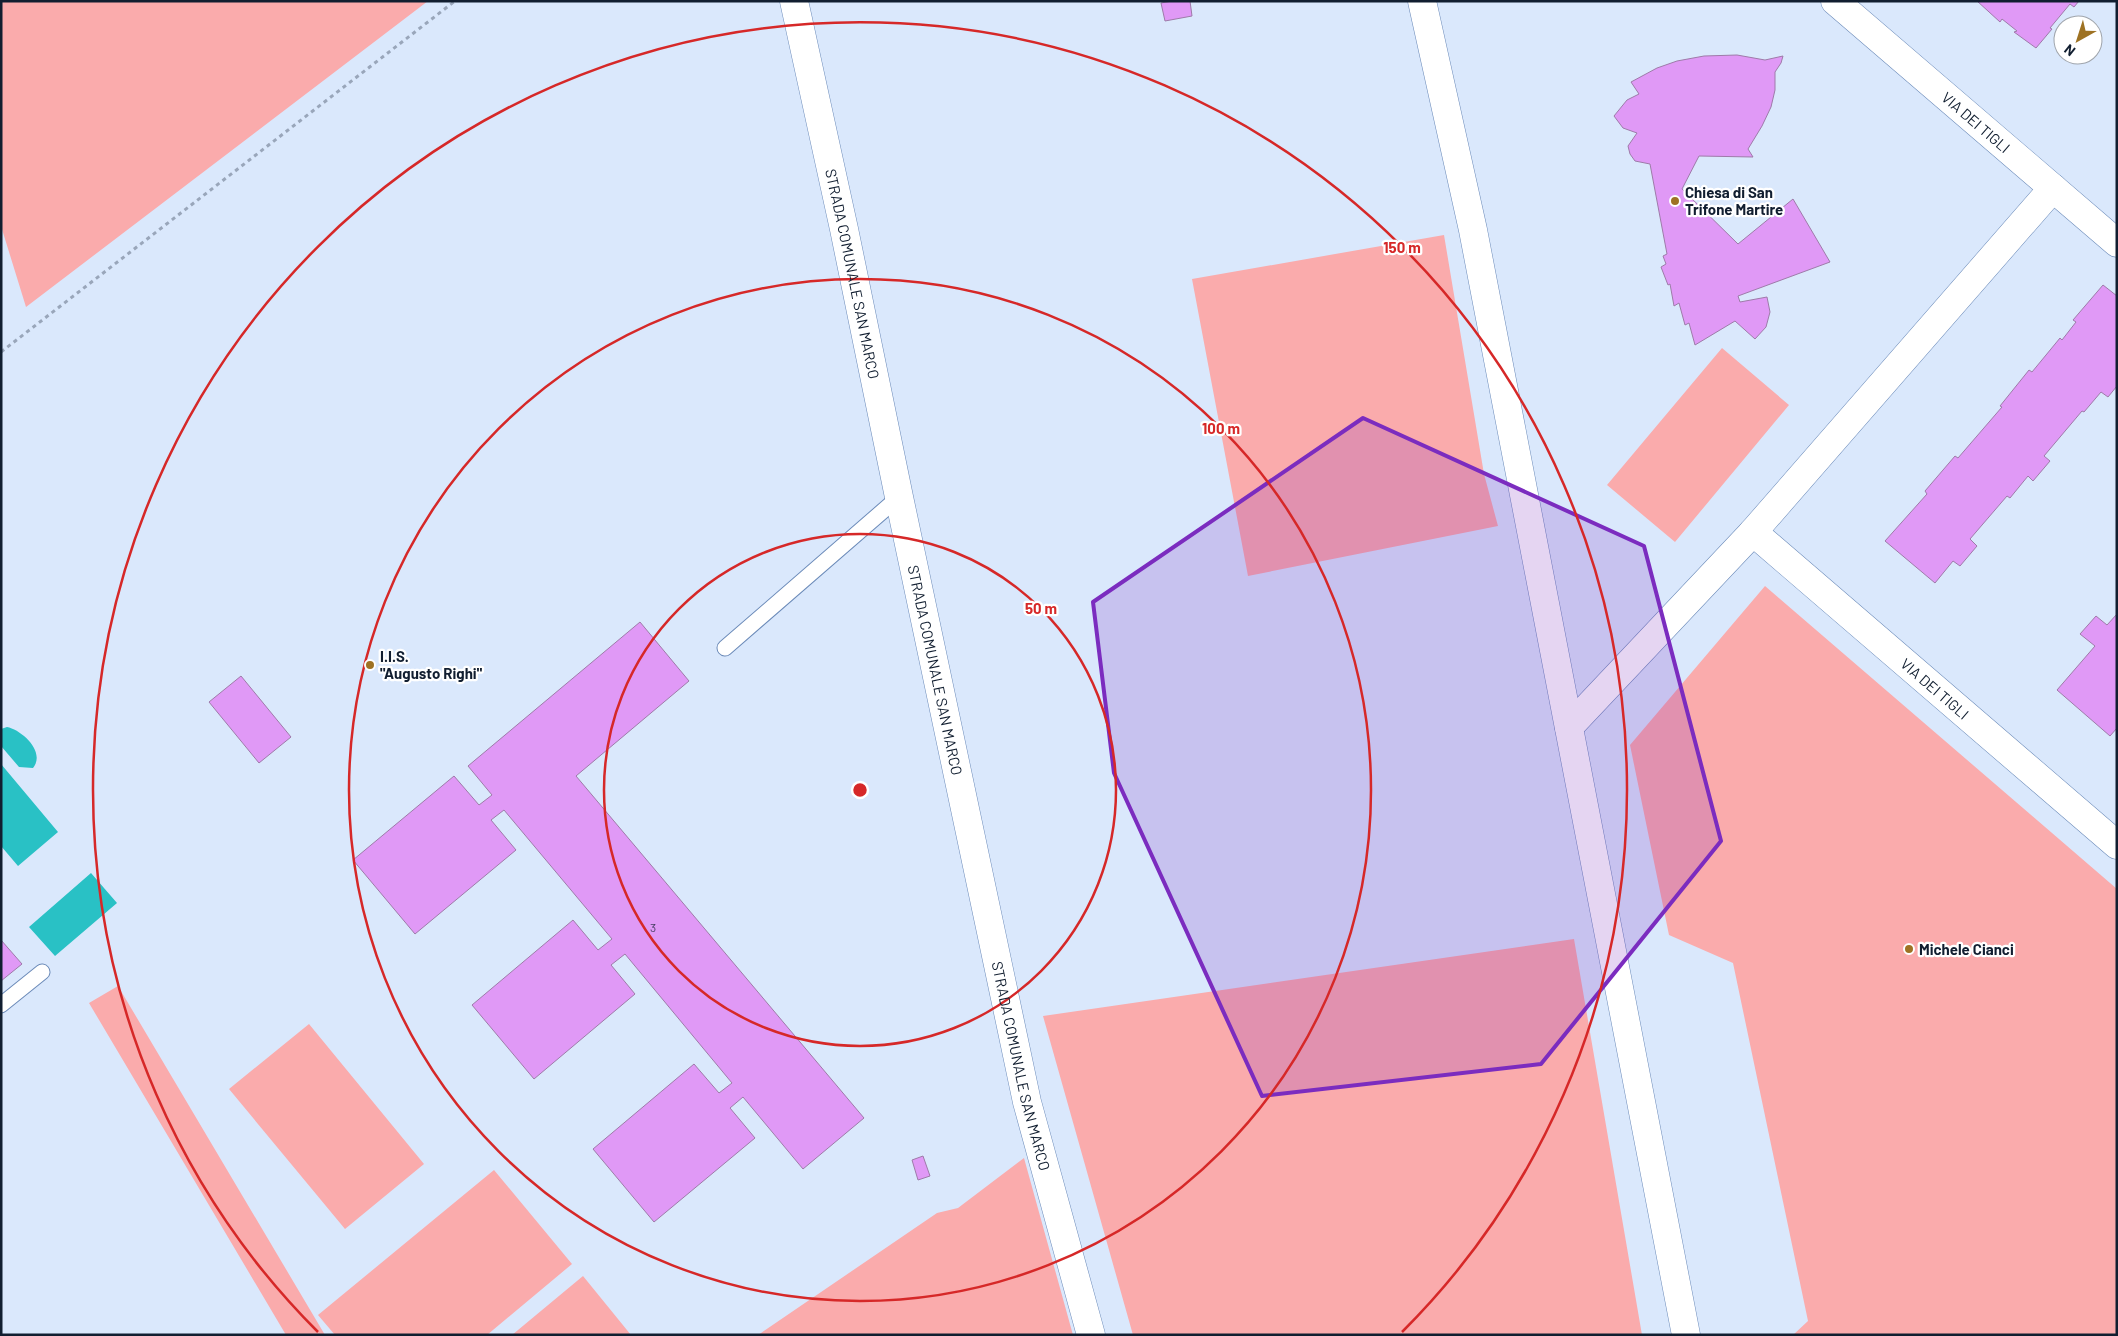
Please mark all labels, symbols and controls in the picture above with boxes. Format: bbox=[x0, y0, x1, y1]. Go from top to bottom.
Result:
north arrow bbox=[2053, 15, 2103, 65]
text: N bbox=[2061, 41, 2078, 60]
street label: VIA DEI TIGLI bbox=[1938, 88, 2014, 156]
street label: STRADA COMUNALE SAN MARCO bbox=[822, 167, 884, 380]
place label: Chiesa di San Trifone Martire bbox=[1685, 183, 1783, 218]
marker: Chiesa di San Trifone Martire bbox=[1669, 195, 1681, 207]
text: 150 m bbox=[1383, 238, 1421, 256]
text: 100 m bbox=[1202, 419, 1240, 437]
street label: STRADA COMUNALE SAN MARCO bbox=[905, 564, 967, 777]
text: 50 m bbox=[1025, 599, 1057, 617]
place label: I.I.S. "Augusto Righi" bbox=[380, 647, 483, 682]
street label: VIA DEI TIGLI bbox=[1897, 654, 1973, 723]
marker: I.I.S. "Augusto Righi" bbox=[364, 659, 376, 671]
centre of rings bbox=[851, 781, 869, 799]
house number: 3 bbox=[650, 920, 656, 934]
place label: Michele Cianci bbox=[1919, 940, 2014, 958]
marker: Michele Cianci bbox=[1903, 943, 1915, 955]
street label: STRADA COMUNALE SAN MARCO bbox=[988, 960, 1054, 1173]

